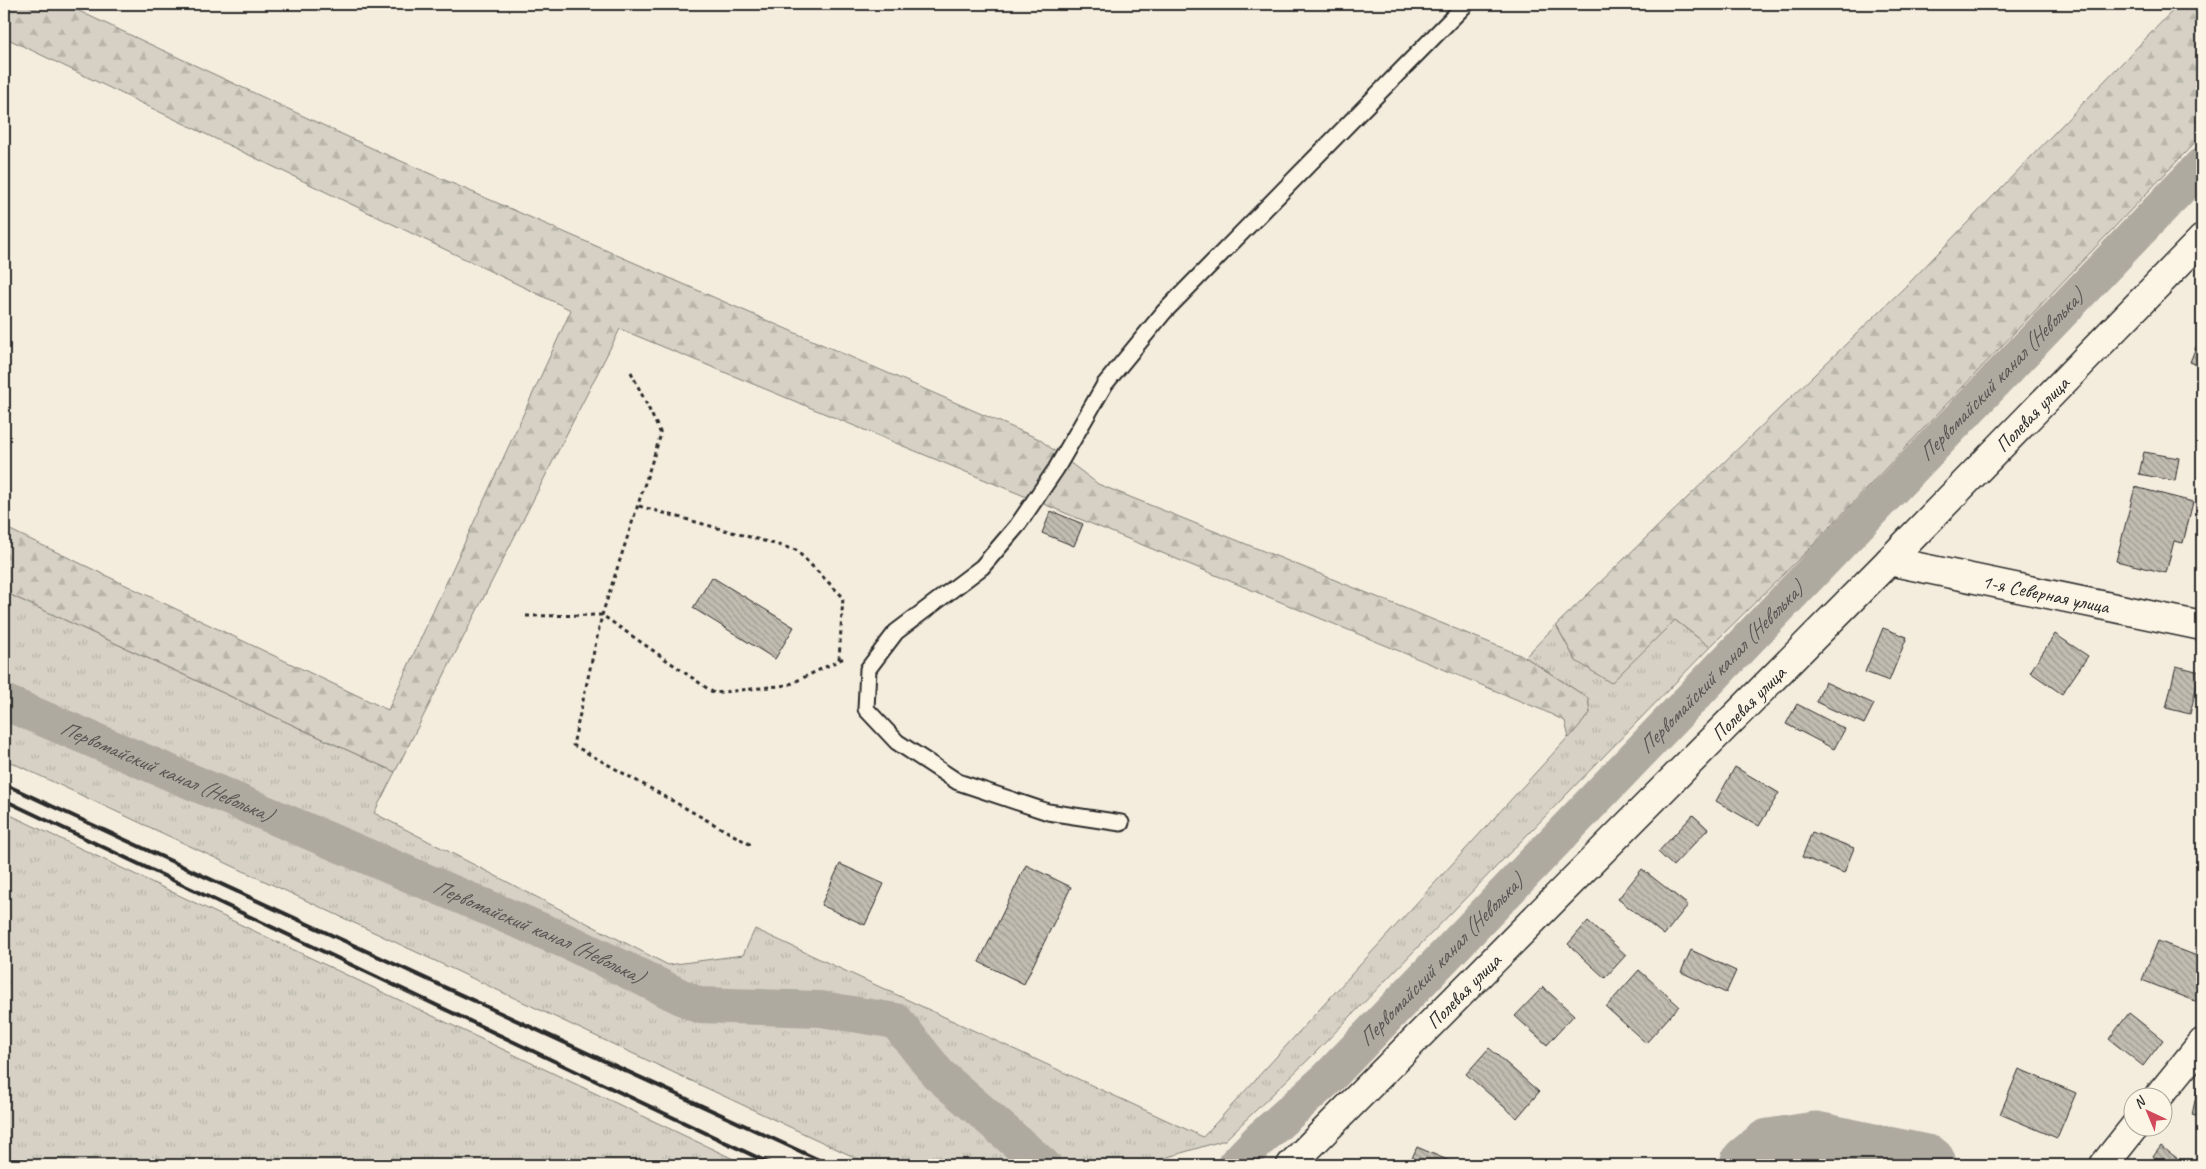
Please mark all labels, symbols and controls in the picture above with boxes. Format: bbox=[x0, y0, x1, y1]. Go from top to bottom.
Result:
water label: Первомайский канал (Неволька) bbox=[1913, 281, 2092, 466]
street label: Полевая улица bbox=[1990, 370, 2075, 457]
street label: 1-я Северная улица bbox=[1980, 568, 2113, 619]
water label: Первомайский канал (Неволька) bbox=[1633, 573, 1812, 759]
street label: Полевая улица bbox=[1706, 659, 1792, 746]
water label: Первомайский канал (Неволька) bbox=[57, 715, 280, 829]
water label: Первомайский канал (Неволька) bbox=[1353, 866, 1532, 1051]
water label: Первомайский канал (Неволька) bbox=[429, 873, 652, 991]
street label: Полевая улица bbox=[1421, 947, 1507, 1034]
north arrow bbox=[2124, 1086, 2174, 1136]
text: N bbox=[2130, 1092, 2150, 1112]

